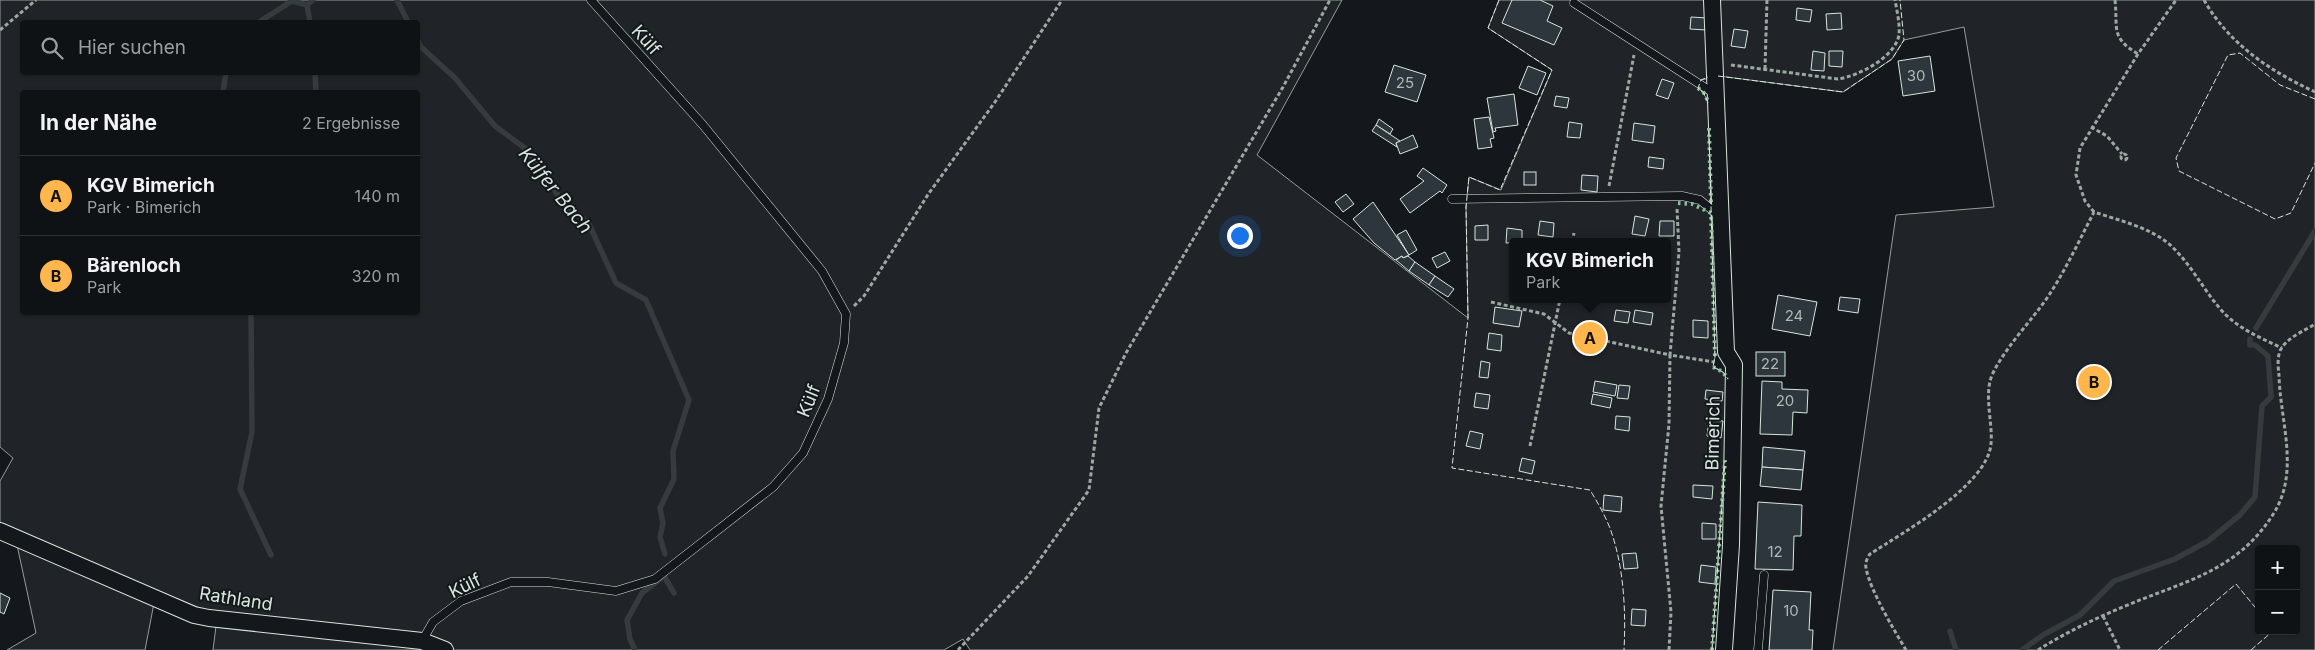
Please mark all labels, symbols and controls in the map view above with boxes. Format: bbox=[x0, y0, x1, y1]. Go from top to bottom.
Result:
search box bbox=[20, 20, 420, 75]
street label: Külf bbox=[627, 20, 665, 59]
icon: search bbox=[38, 34, 66, 62]
text: Hier suchen bbox=[78, 36, 186, 59]
house number: 30 bbox=[1907, 66, 1925, 85]
house number: 25 bbox=[1396, 73, 1414, 92]
text: In der Nähe bbox=[40, 110, 157, 135]
text: 2 Ergebnisse bbox=[302, 113, 400, 133]
water label: Külfer Bach bbox=[514, 143, 597, 238]
text: KGV Bimerich bbox=[87, 174, 215, 197]
text: A bbox=[50, 186, 62, 206]
text: 140 m bbox=[355, 186, 400, 206]
text: Park · Bimerich bbox=[87, 197, 201, 217]
your location bbox=[1227, 223, 1253, 249]
popup bbox=[1509, 238, 1671, 303]
text: KGV Bimerich bbox=[1526, 249, 1654, 272]
text: Bärenloch bbox=[87, 254, 181, 277]
text: B bbox=[51, 266, 61, 286]
text: 320 m bbox=[352, 266, 400, 286]
text: Park bbox=[1526, 272, 1560, 292]
text: Park bbox=[87, 277, 121, 297]
house number: 24 bbox=[1785, 306, 1803, 325]
pin: A bbox=[1574, 319, 1606, 357]
house number: 22 bbox=[1761, 354, 1779, 373]
pin: B bbox=[2078, 363, 2110, 401]
street label: Külf bbox=[793, 381, 825, 420]
house number: 20 bbox=[1776, 391, 1794, 410]
street label: Bimerich bbox=[1701, 395, 1724, 471]
house number: 12 bbox=[1767, 542, 1783, 561]
map controls bbox=[2255, 545, 2300, 635]
button: + bbox=[2255, 545, 2300, 590]
street label: Külf bbox=[445, 569, 485, 602]
street label: Rathland bbox=[198, 582, 274, 615]
button: − bbox=[2255, 590, 2300, 635]
house number: 10 bbox=[1783, 601, 1799, 620]

